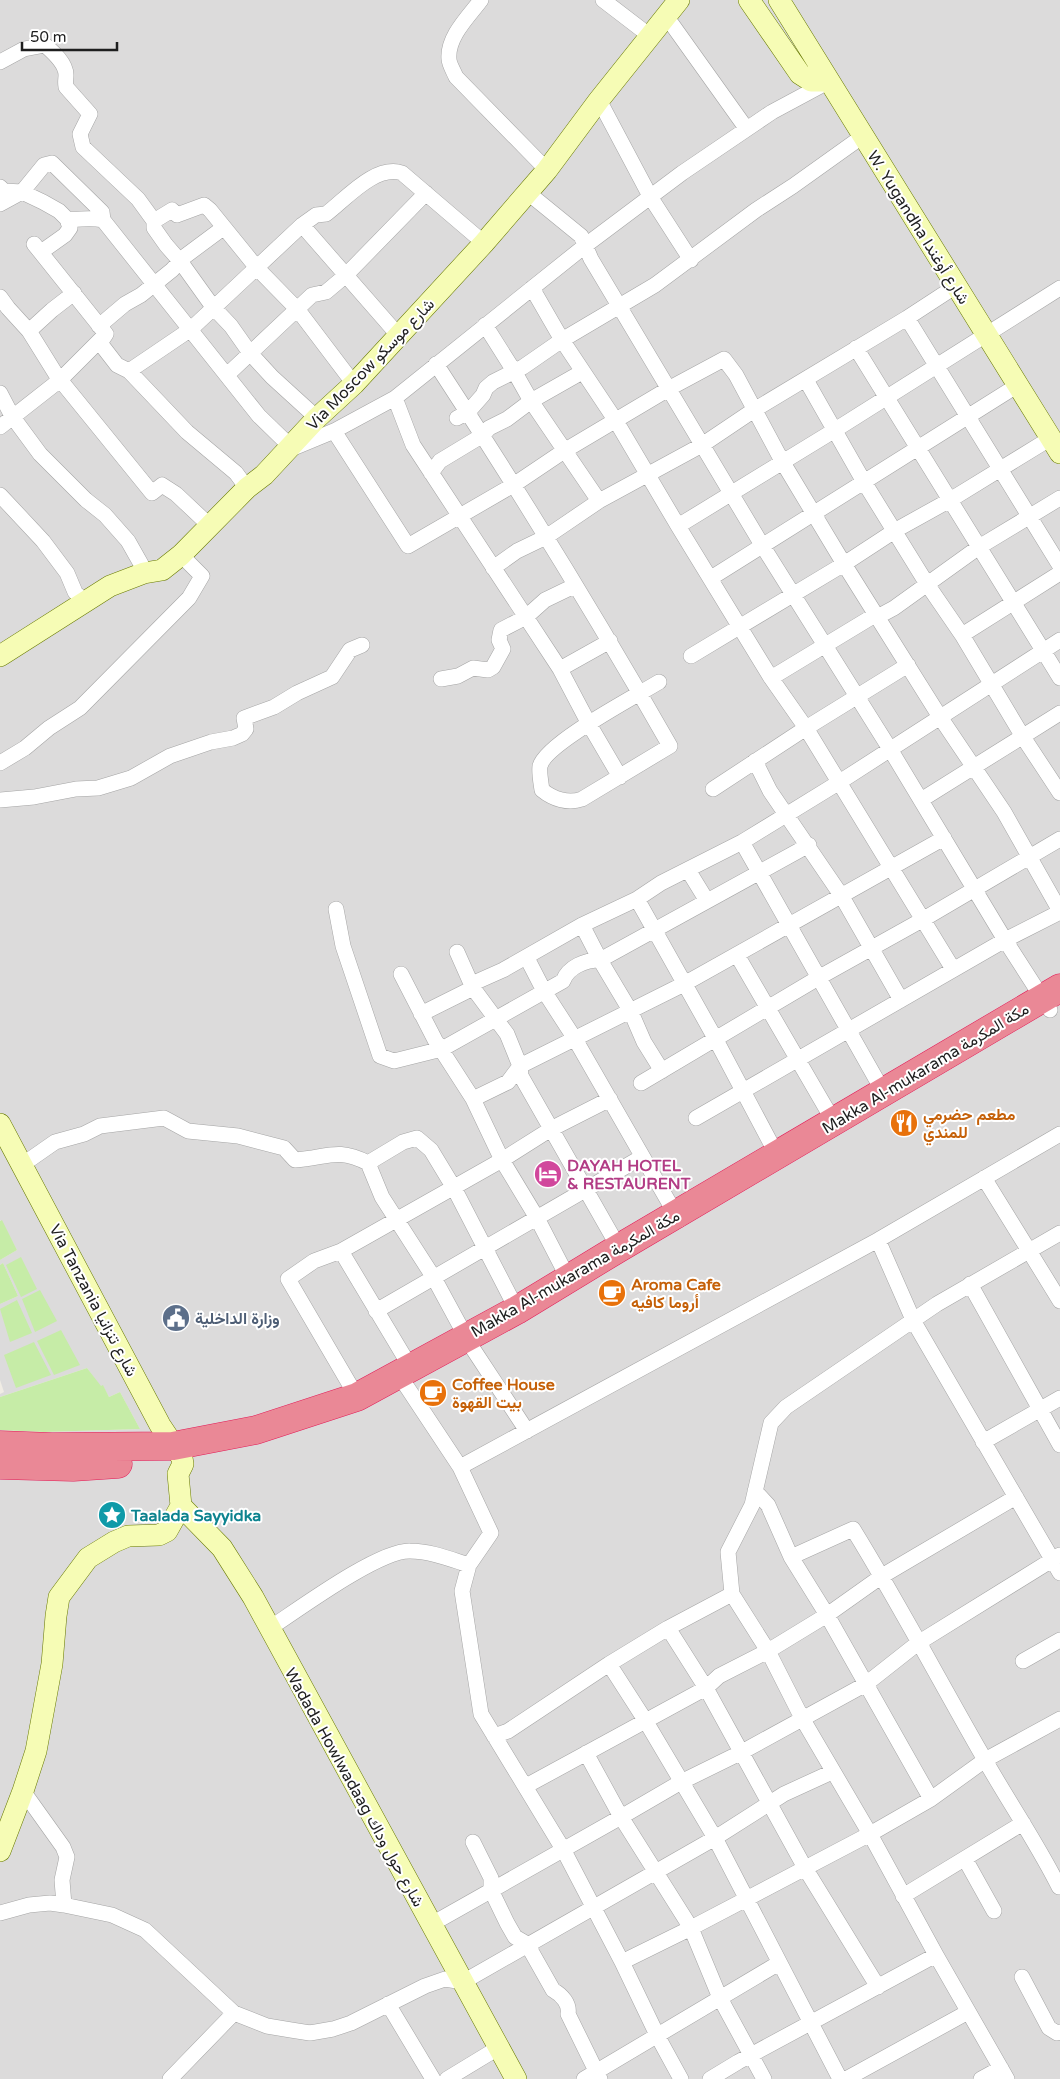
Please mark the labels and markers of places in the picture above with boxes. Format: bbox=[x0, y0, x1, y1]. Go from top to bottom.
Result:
place label: مطعم حضرمي للمندي bbox=[923, 1105, 1016, 1146]
restaurant icon: مطعم حضرمي للمندي bbox=[889, 1108, 919, 1138]
place label: DAYAH HOTEL & RESTAURENT bbox=[567, 1156, 691, 1194]
hotel icon: DAYAH HOTEL & RESTAURENT bbox=[533, 1159, 563, 1189]
place label: Aroma Cafe أروما كافيه bbox=[631, 1275, 721, 1313]
cafe icon: Aroma Cafe أروما كافيه bbox=[597, 1278, 627, 1308]
public building icon: وزارة الداخلية bbox=[161, 1303, 191, 1333]
place label: وزارة الداخلية bbox=[195, 1309, 280, 1329]
place label: Coffee House بيت القهوة bbox=[452, 1375, 555, 1413]
cafe icon: Coffee House بيت القهوة bbox=[418, 1378, 448, 1408]
place icon: Taalada Sayyidka bbox=[97, 1500, 127, 1530]
place label: Taalada Sayyidka bbox=[130, 1506, 261, 1526]

